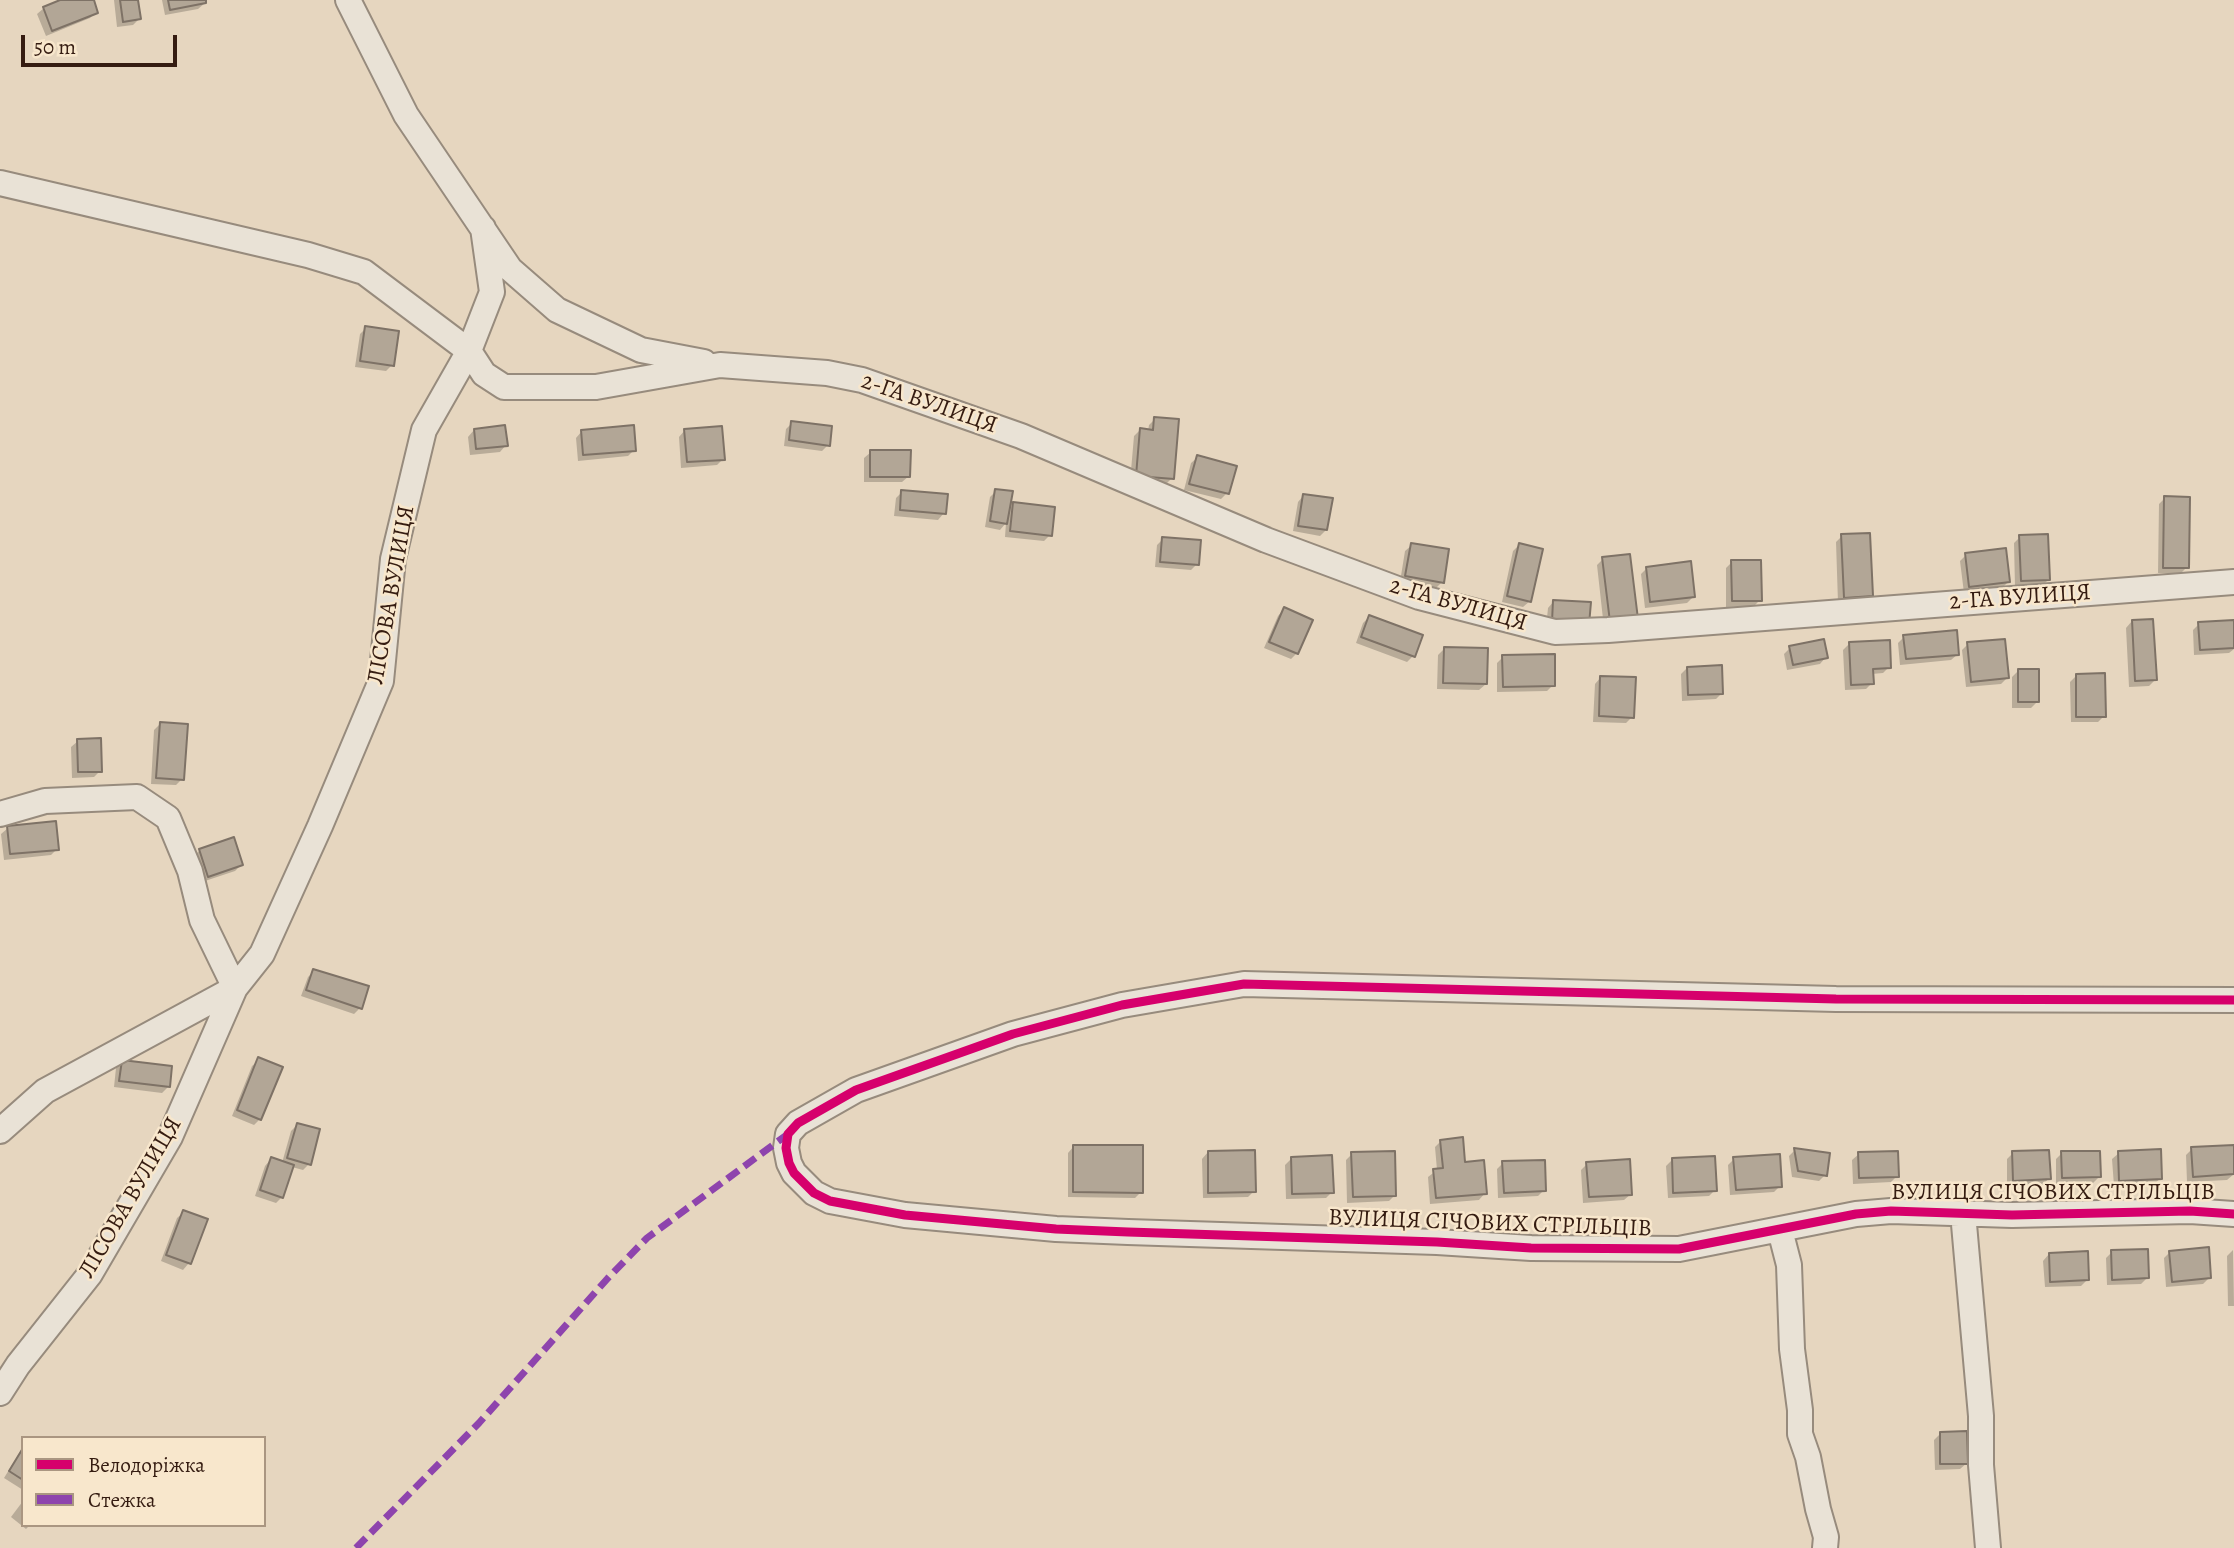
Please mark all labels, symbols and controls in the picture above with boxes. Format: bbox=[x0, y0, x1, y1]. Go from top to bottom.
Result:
scale bar bbox=[24, 21, 180, 65]
text: 50 m bbox=[34, 33, 76, 61]
street label: 2-ГА ВУЛИЦЯ bbox=[857, 367, 1001, 441]
street label: ЛІСОВА ВУЛИЦЯ bbox=[362, 503, 422, 687]
street label: 2-ГА ВУЛИЦЯ bbox=[1386, 572, 1530, 638]
street label: 2-ГА ВУЛИЦЯ bbox=[1948, 579, 2092, 617]
street label: ЛІСОВА ВУЛИЦЯ bbox=[73, 1112, 189, 1284]
street label: ВУЛИЦЯ СІЧОВИХ СТРІЛЬЦІВ bbox=[1891, 1179, 2215, 1207]
street label: ВУЛИЦЯ СІЧОВИХ СТРІЛЬЦІВ bbox=[1328, 1204, 1652, 1244]
legend bbox=[21, 1436, 266, 1527]
text: Велодоріжка bbox=[88, 1451, 205, 1479]
text: Стежка bbox=[88, 1486, 156, 1514]

